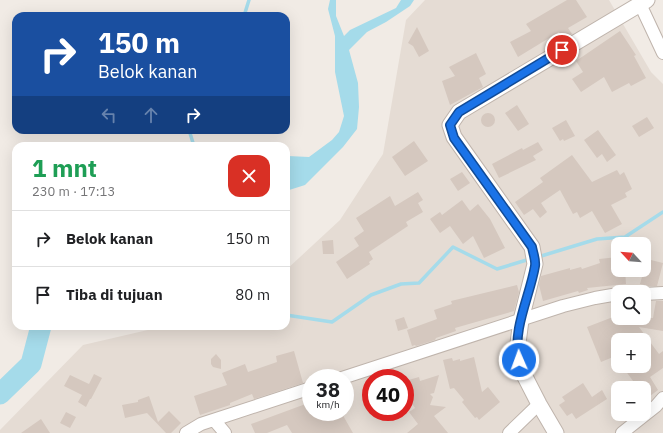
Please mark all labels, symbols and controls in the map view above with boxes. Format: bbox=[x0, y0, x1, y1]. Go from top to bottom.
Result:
text: 150 m bbox=[98, 24, 180, 61]
icon: right bbox=[32, 28, 84, 80]
pin bbox=[545, 33, 579, 67]
icon: arrive bbox=[551, 39, 573, 61]
text: Belok kanan bbox=[98, 60, 197, 83]
icon: left bbox=[98, 104, 120, 126]
icon: ahead bbox=[140, 104, 162, 126]
icon: right bbox=[182, 104, 204, 126]
text: 1 mnt bbox=[32, 152, 97, 184]
button: close bbox=[228, 155, 270, 197]
text: 230 m · 17:13 bbox=[32, 183, 115, 200]
icon: right bbox=[32, 228, 54, 250]
text: Belok kanan bbox=[66, 229, 153, 248]
text: 150 m bbox=[226, 229, 270, 248]
north arrow bbox=[611, 237, 651, 277]
map controls bbox=[611, 237, 651, 421]
icon: arrive bbox=[32, 284, 54, 306]
text: Tiba di tujuan bbox=[66, 285, 163, 304]
text: 80 m bbox=[235, 285, 270, 304]
button: search bbox=[611, 285, 651, 325]
button: + bbox=[611, 333, 651, 373]
position arrow bbox=[498, 339, 540, 381]
speed limit sign: 40 bbox=[362, 369, 414, 421]
text: 38 bbox=[316, 376, 340, 403]
button: − bbox=[611, 381, 651, 421]
text: km/h bbox=[316, 398, 340, 411]

